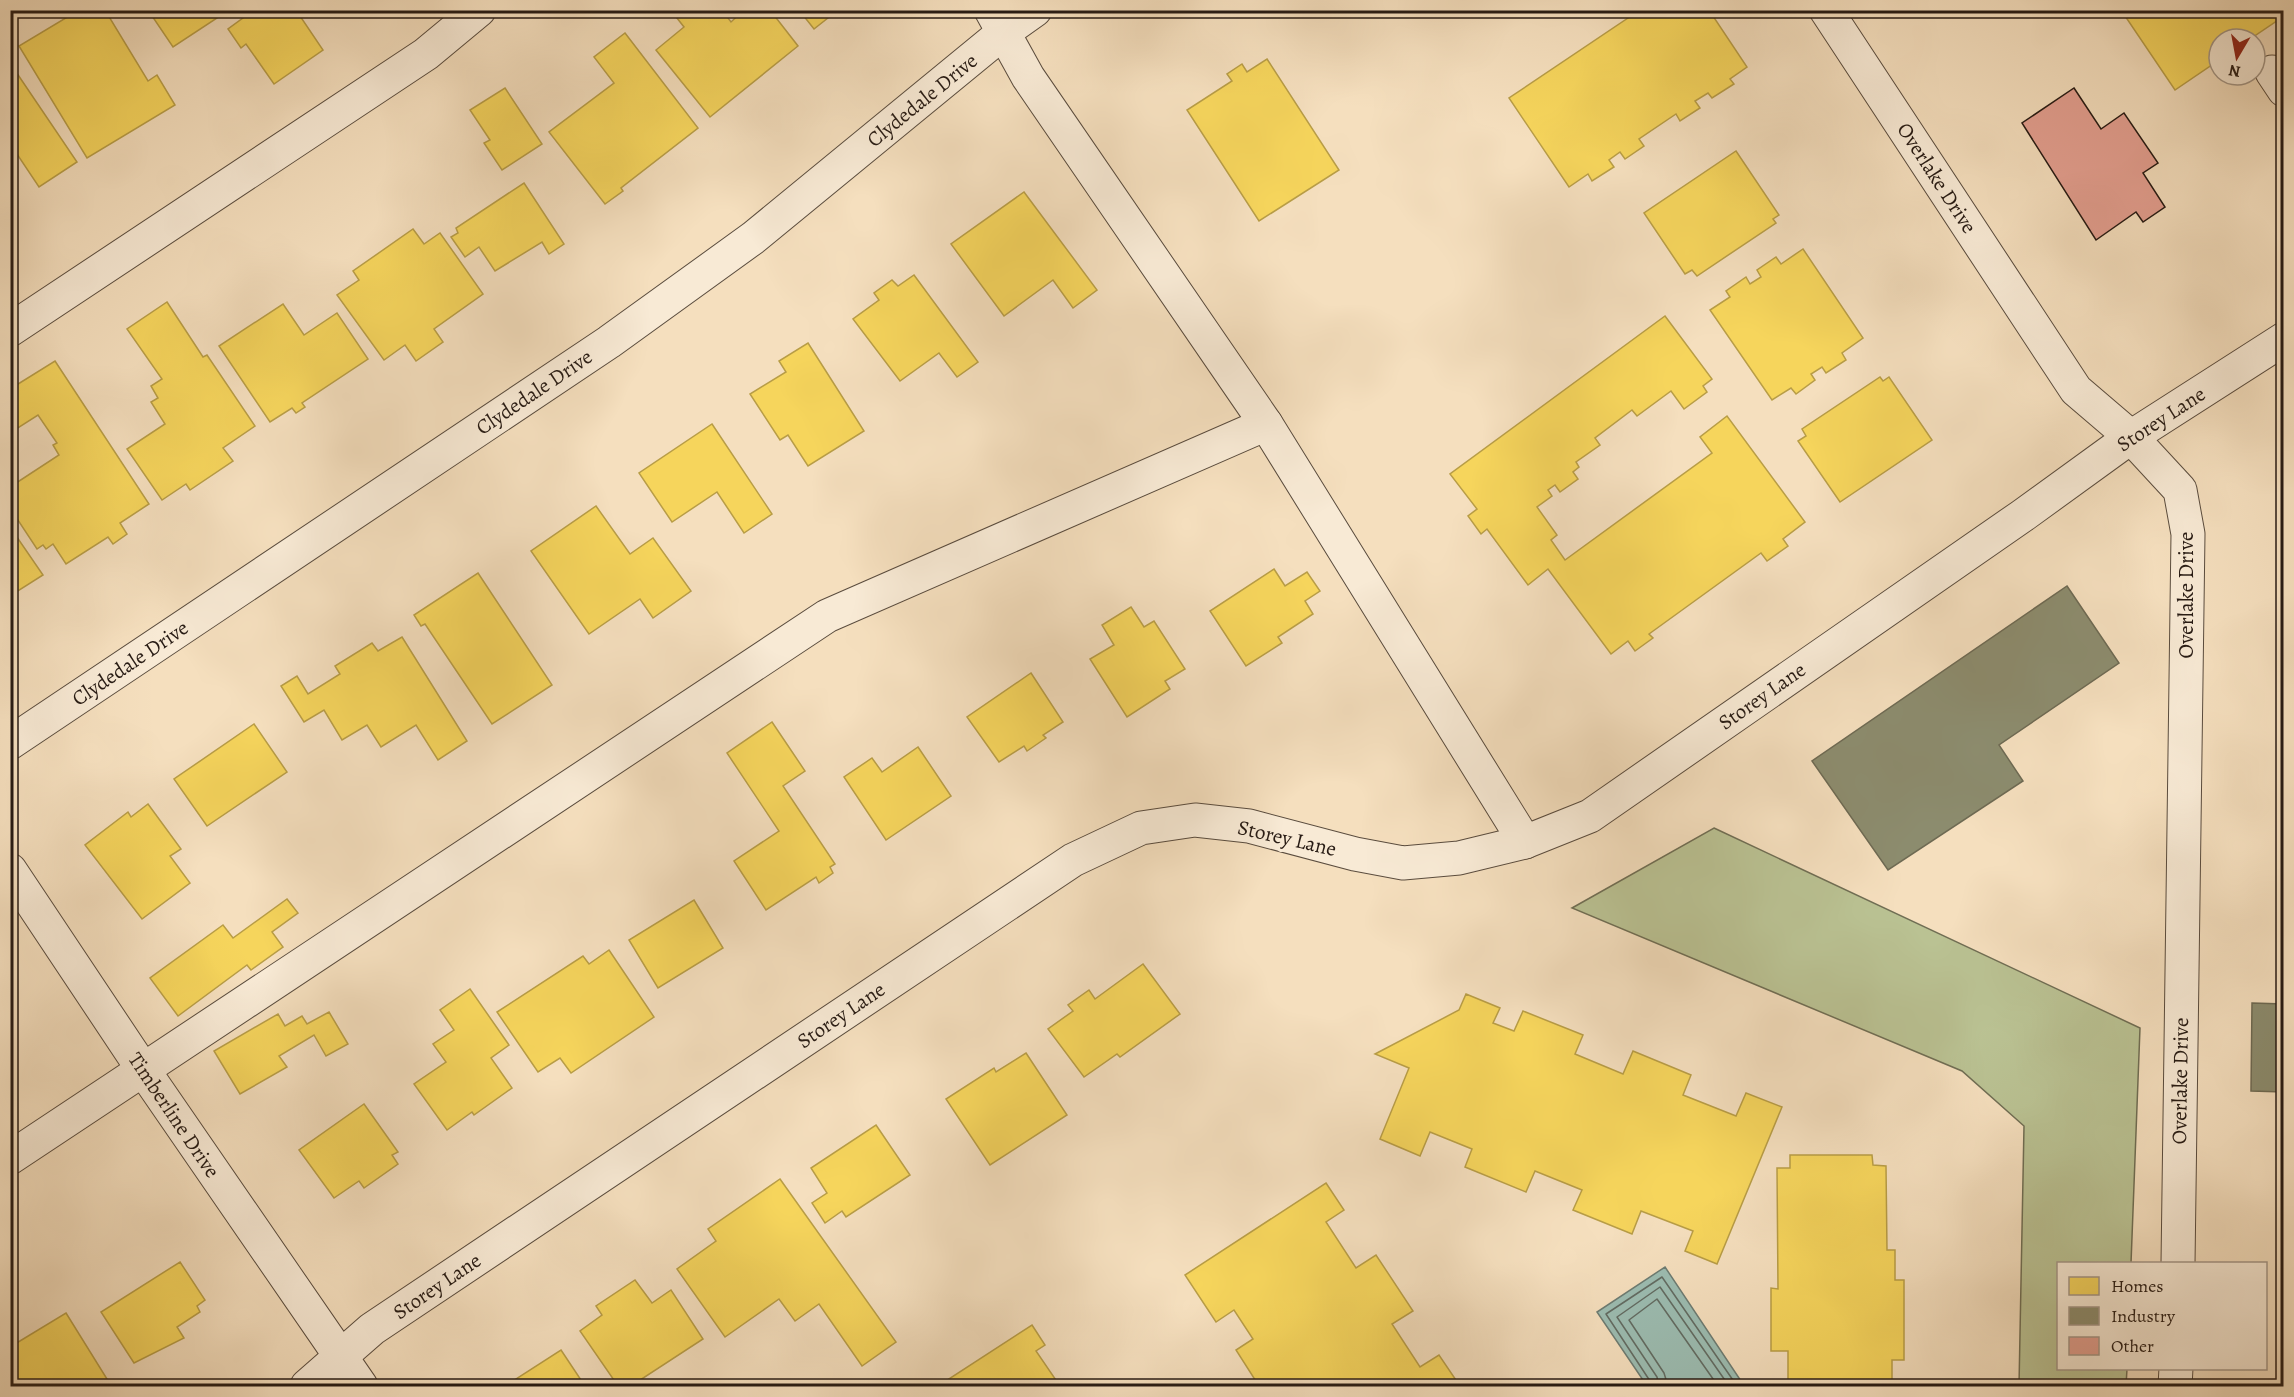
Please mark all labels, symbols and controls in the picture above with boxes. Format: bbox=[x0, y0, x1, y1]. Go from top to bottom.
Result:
north arrow bbox=[2207, 27, 2267, 87]
street label: Clydedale Drive bbox=[861, 47, 983, 153]
text: N bbox=[2227, 59, 2242, 83]
street label: Overlake Drive bbox=[1891, 117, 1983, 239]
street label: Clydedale Drive bbox=[470, 343, 598, 441]
street label: Storey Lane bbox=[2111, 380, 2211, 458]
street label: Overlake Drive bbox=[2172, 532, 2200, 658]
street label: Clydedale Drive bbox=[66, 614, 194, 712]
street label: Storey Lane bbox=[1713, 656, 1811, 736]
street label: Storey Lane bbox=[1235, 813, 1339, 863]
street label: Storey Lane bbox=[791, 975, 891, 1055]
street label: Overlake Drive bbox=[2165, 1017, 2195, 1145]
street label: Timberline Drive bbox=[122, 1047, 226, 1183]
street label: Storey Lane bbox=[387, 1246, 487, 1326]
legend bbox=[2057, 1262, 2267, 1370]
text: Homes bbox=[2111, 1274, 2163, 1298]
text: Industry bbox=[2111, 1304, 2176, 1328]
text: Other bbox=[2111, 1334, 2154, 1358]

